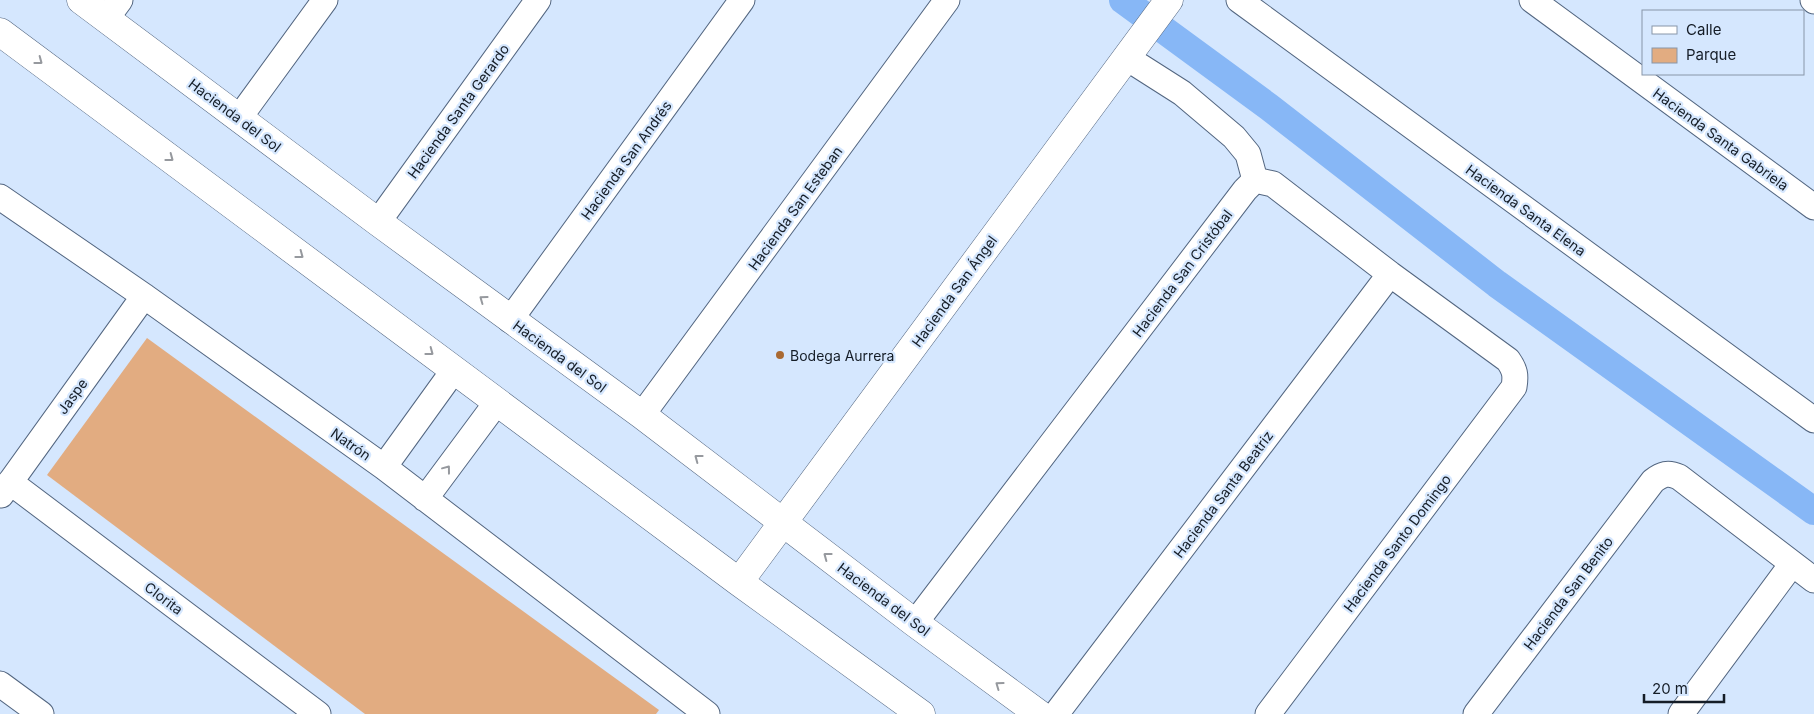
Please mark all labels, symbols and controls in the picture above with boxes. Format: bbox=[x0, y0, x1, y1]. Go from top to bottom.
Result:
legend bbox=[1642, 10, 1804, 75]
text: Calle bbox=[1686, 20, 1721, 39]
street label: Hacienda Santa Gerardo bbox=[404, 41, 512, 181]
text: Parque bbox=[1686, 45, 1736, 64]
one-way arrow bbox=[33, 56, 42, 64]
street label: Hacienda del Sol bbox=[185, 75, 285, 155]
street label: Hacienda Santa Gabriela bbox=[1650, 84, 1792, 194]
street label: Hacienda San Andrés bbox=[577, 97, 675, 223]
street label: Hacienda San Esteban bbox=[744, 143, 846, 273]
one-way arrow bbox=[164, 152, 173, 162]
street label: Hacienda Santa Elena bbox=[1463, 161, 1589, 259]
street label: Hacienda San Cristóbal bbox=[1129, 206, 1235, 340]
street label: Hacienda San Ángel bbox=[908, 232, 1000, 350]
one-way arrow bbox=[294, 250, 303, 258]
one-way arrow bbox=[479, 296, 489, 305]
street label: Hacienda del Sol bbox=[510, 316, 610, 396]
one-way arrow bbox=[424, 347, 433, 355]
place label: Bodega Aurrera bbox=[790, 347, 894, 364]
marker: Bodega Aurrera bbox=[774, 349, 786, 361]
street label: Jaspe bbox=[53, 375, 91, 417]
street label: Natrón bbox=[328, 424, 374, 464]
street label: Hacienda Santa Beatriz bbox=[1170, 427, 1276, 561]
one-way arrow bbox=[694, 455, 704, 464]
one-way arrow bbox=[441, 465, 450, 475]
street label: Hacienda Santo Domingo bbox=[1340, 471, 1454, 615]
street label: Hacienda San Benito bbox=[1520, 533, 1616, 653]
one-way arrow bbox=[824, 554, 833, 562]
street label: Hacienda del Sol bbox=[834, 559, 934, 639]
street label: Clorita bbox=[142, 578, 186, 618]
scale bar bbox=[1644, 672, 1724, 704]
text: 20 m bbox=[1652, 679, 1688, 698]
one-way arrow bbox=[995, 682, 1005, 691]

